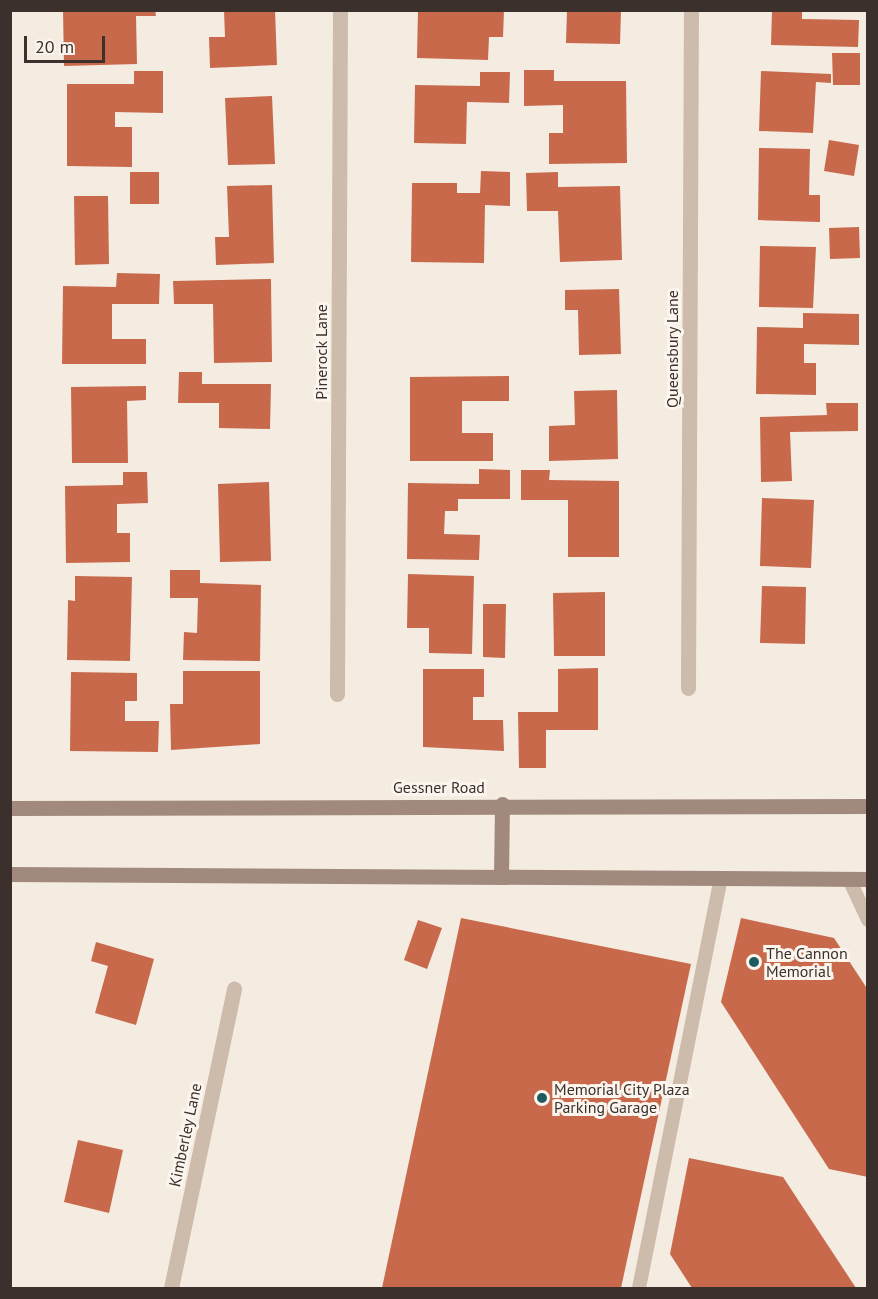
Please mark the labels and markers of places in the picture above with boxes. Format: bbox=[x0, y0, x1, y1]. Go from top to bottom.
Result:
place label: The Cannon Memorial bbox=[766, 943, 848, 981]
marker: The Cannon Memorial bbox=[747, 955, 761, 969]
place label: Memorial City Plaza Parking Garage bbox=[554, 1079, 690, 1117]
marker: Memorial City Plaza Parking Garage bbox=[535, 1091, 549, 1105]

